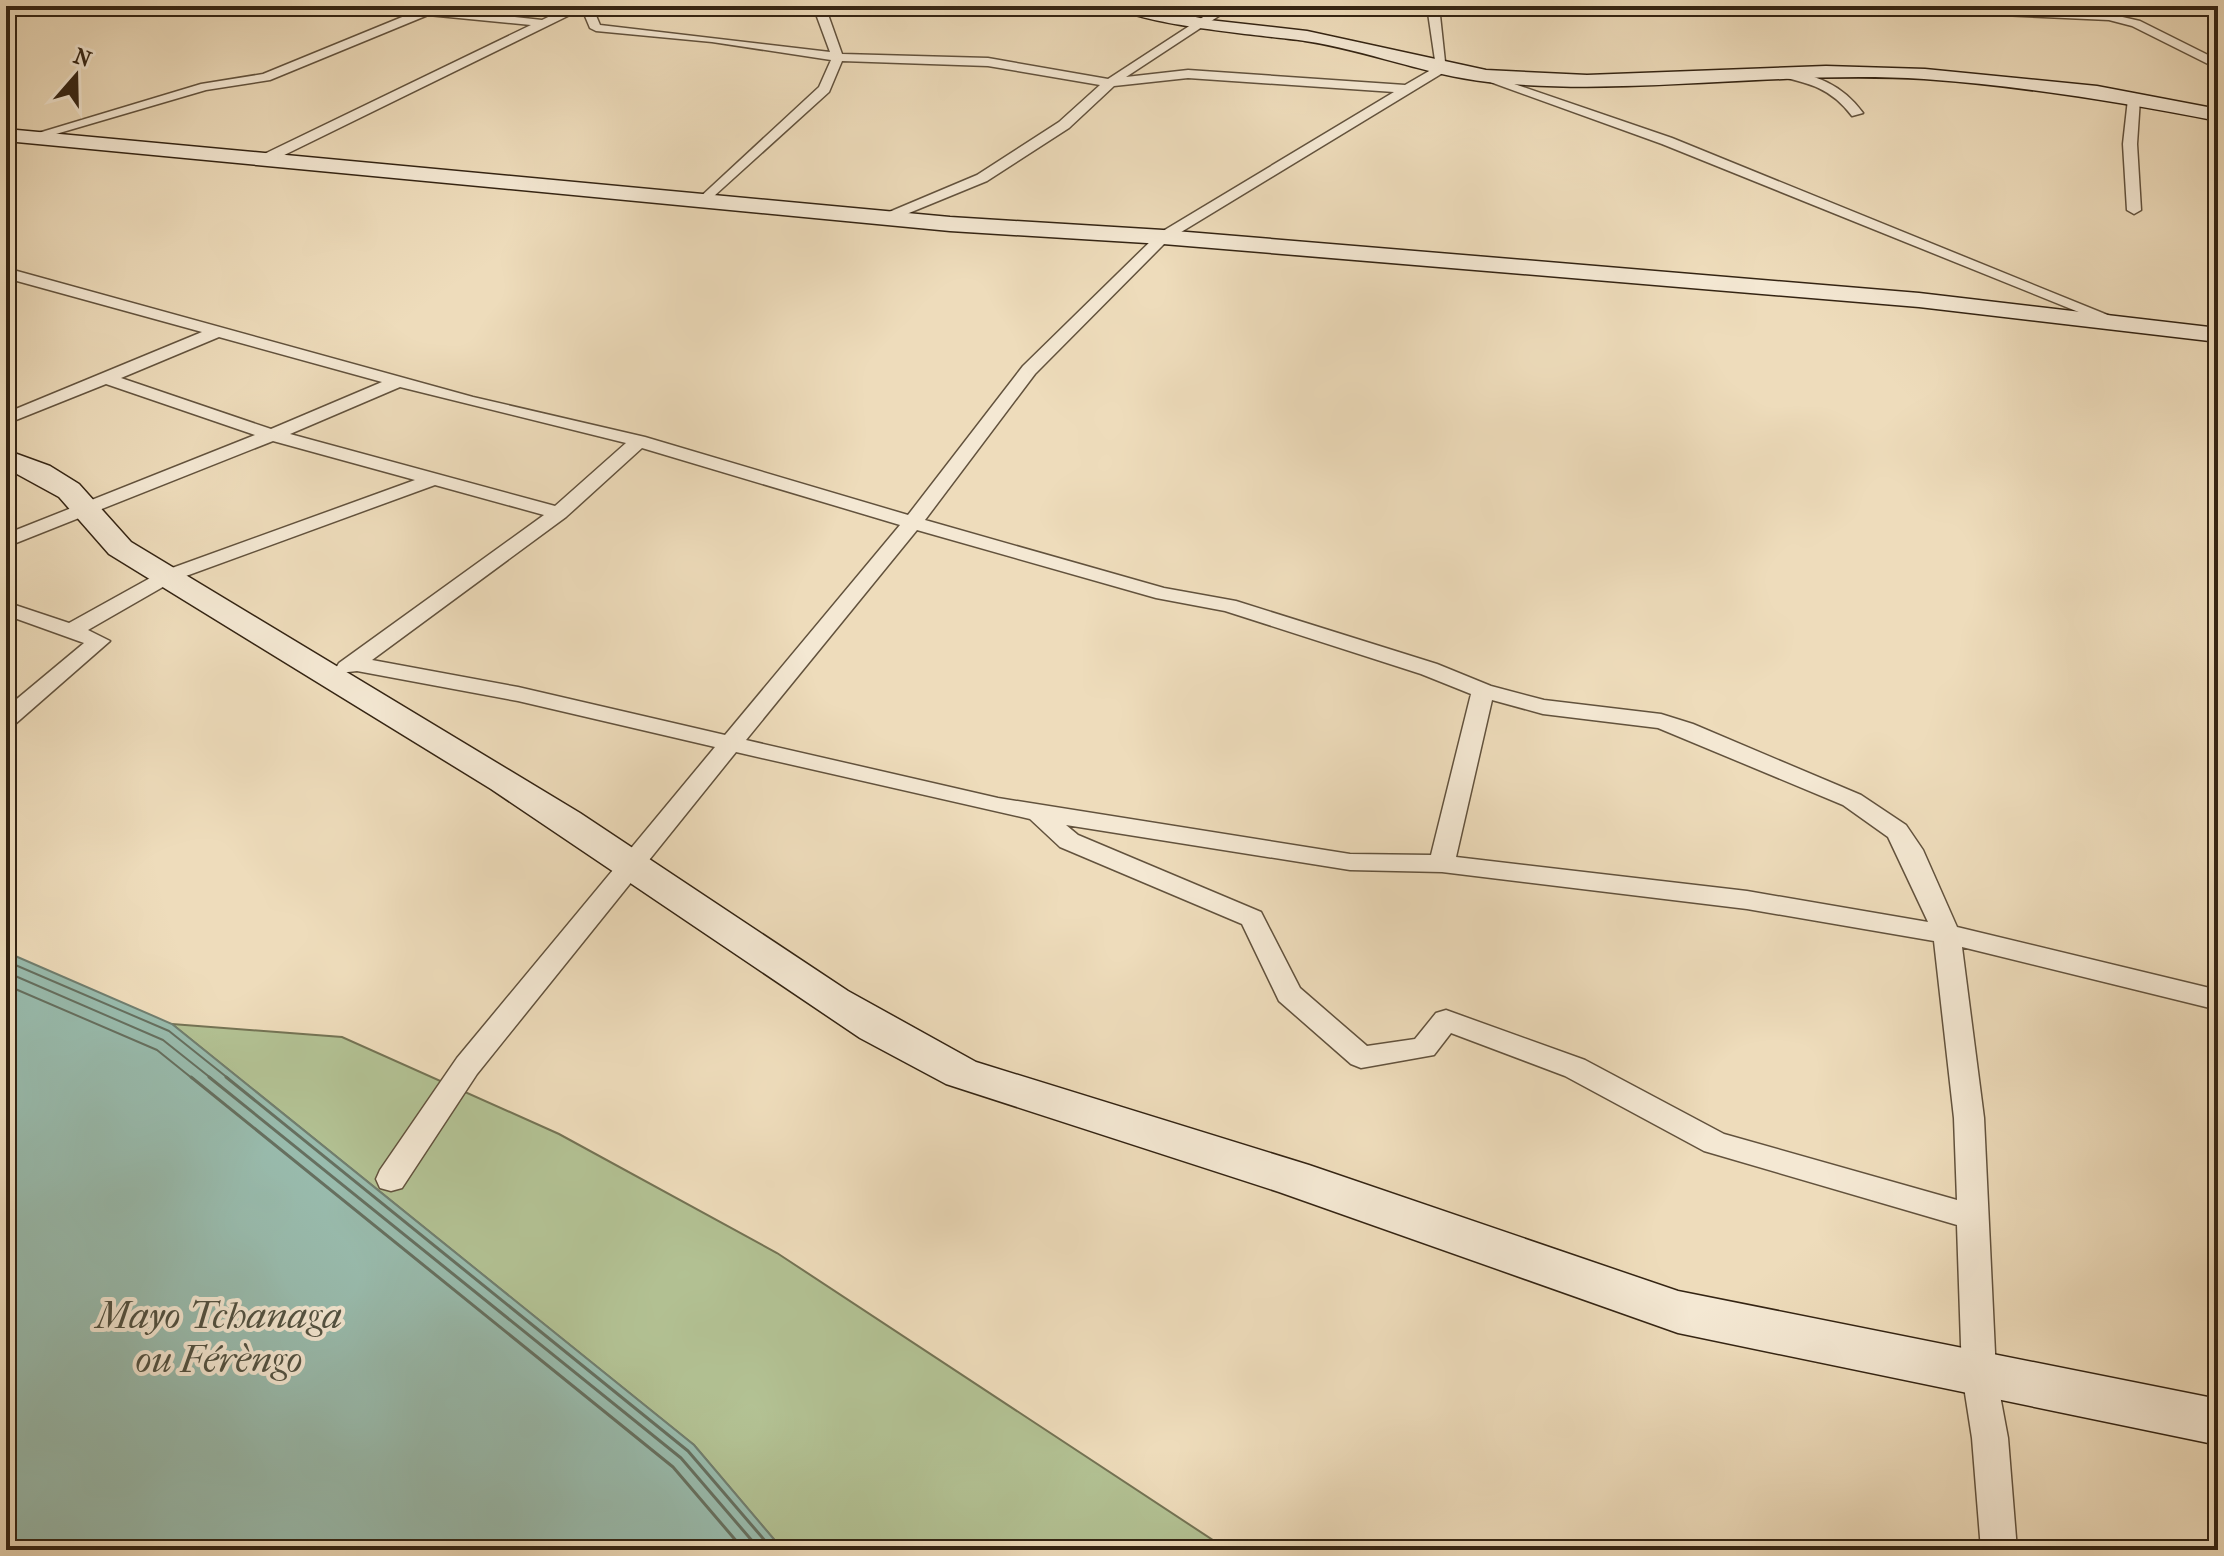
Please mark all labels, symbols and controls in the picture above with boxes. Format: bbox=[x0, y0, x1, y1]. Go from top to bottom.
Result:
north arrow bbox=[36, 36, 116, 116]
text: N bbox=[70, 43, 95, 73]
water label: Mayo Tchanaga ou Férèngo bbox=[93, 1293, 342, 1382]

